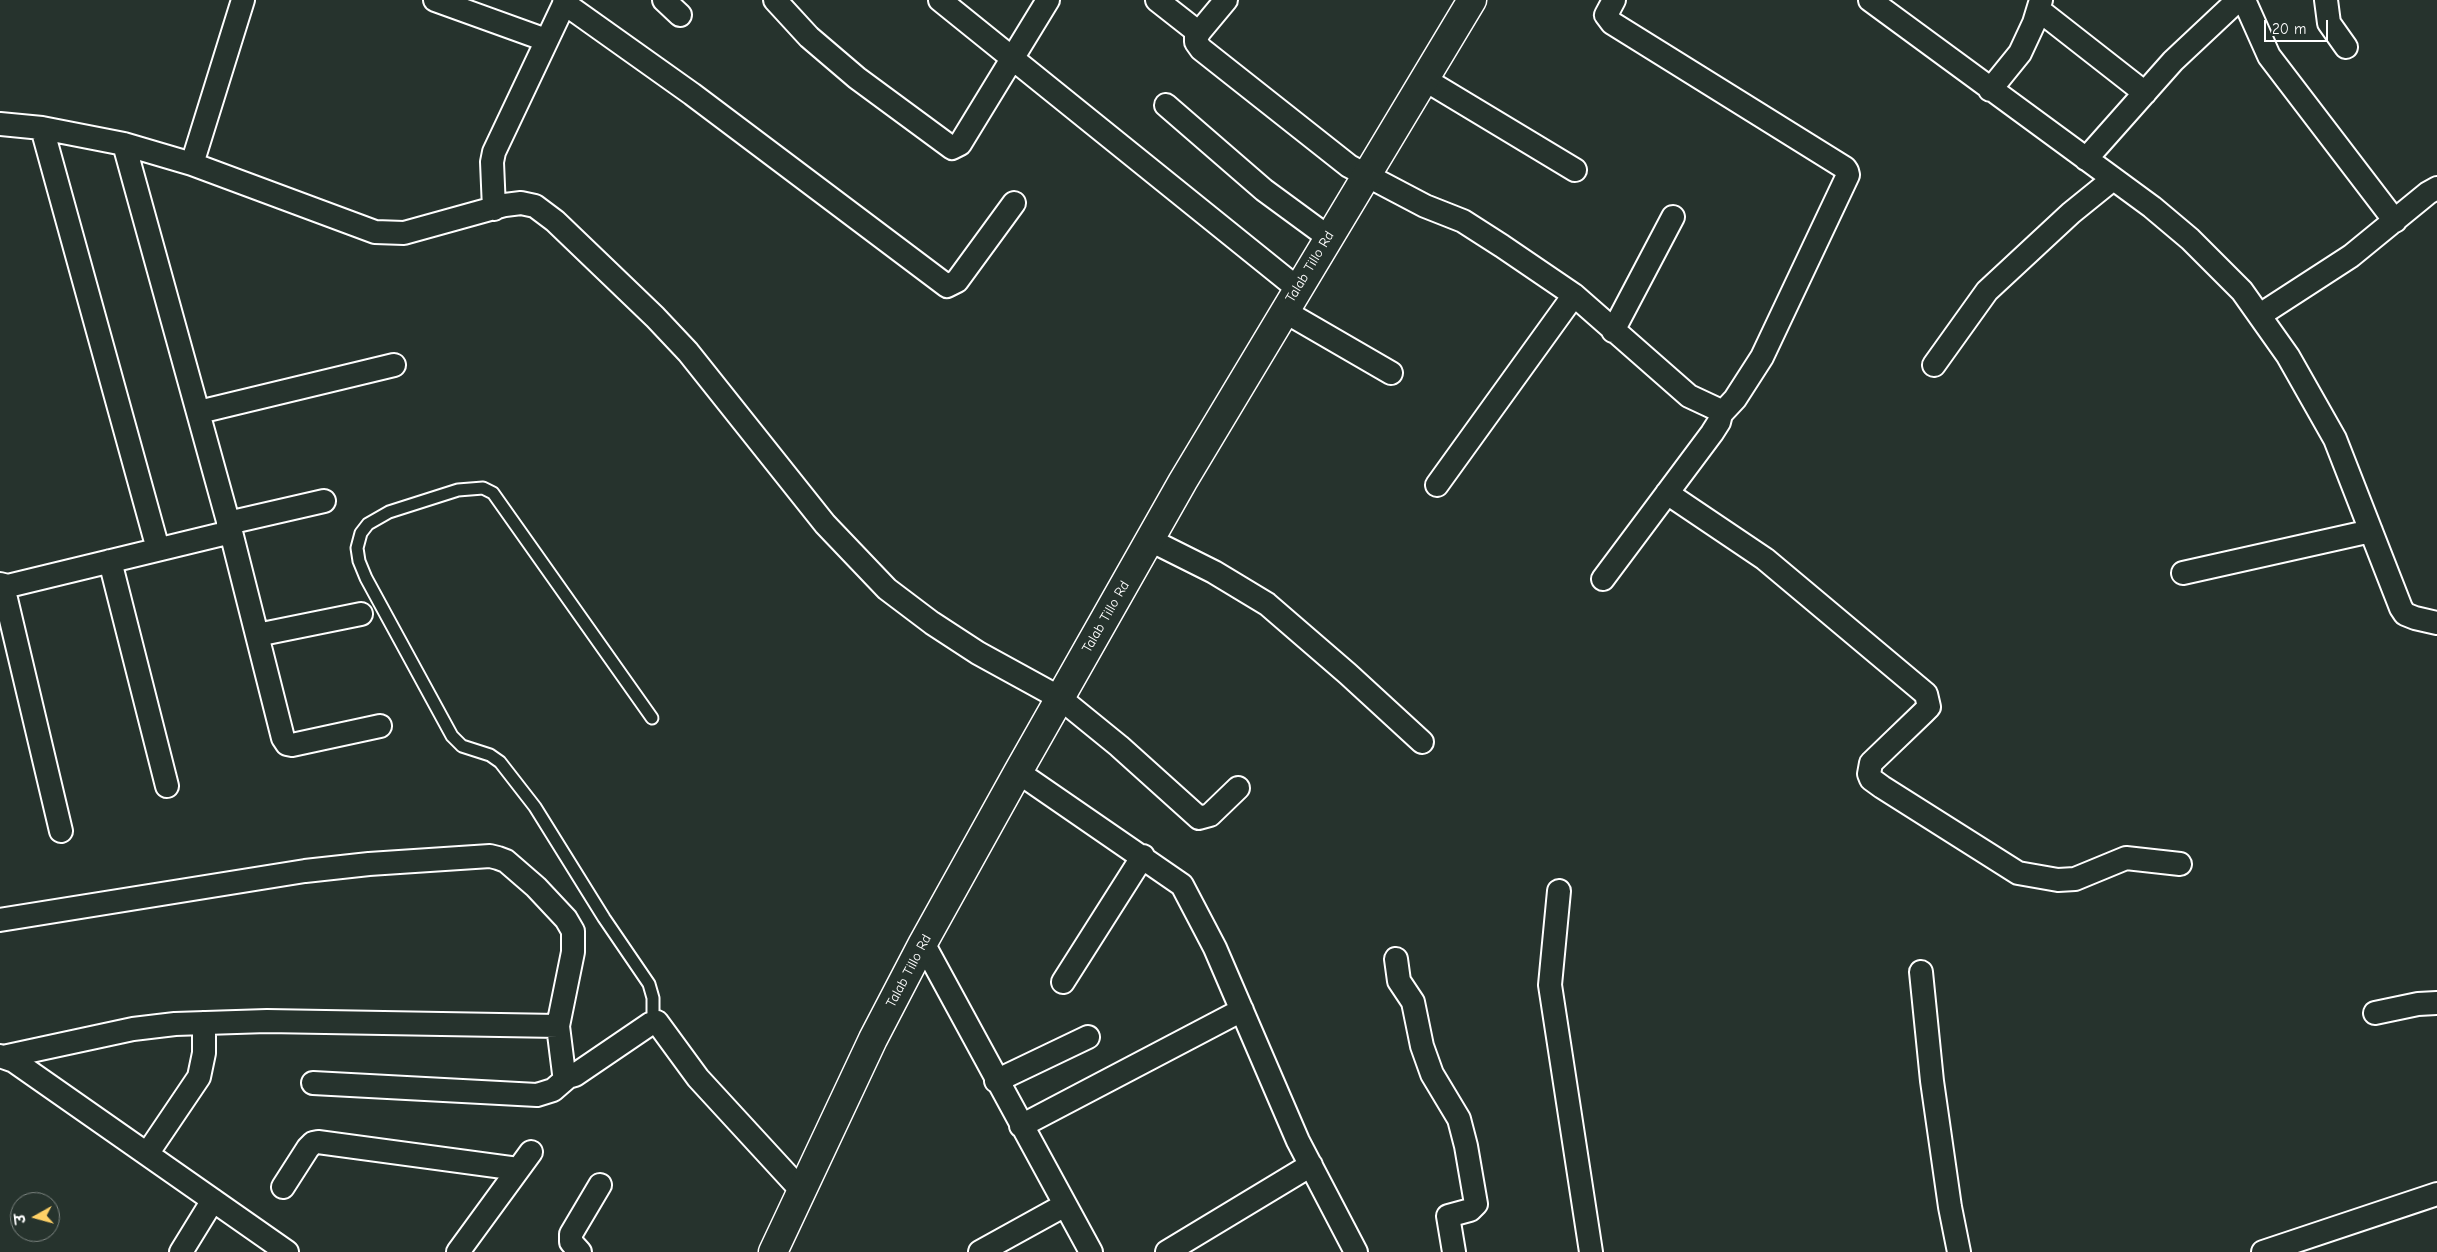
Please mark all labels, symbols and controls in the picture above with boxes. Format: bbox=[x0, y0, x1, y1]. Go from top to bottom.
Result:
scale bar bbox=[2267, 10, 2331, 42]
text: 20 m bbox=[2272, 20, 2306, 38]
street label: Talab Tillo Rd bbox=[1282, 228, 1338, 306]
street label: Talab Tillo Rd bbox=[1079, 578, 1133, 656]
street label: Talab Tillo Rd bbox=[883, 932, 935, 1010]
north arrow bbox=[10, 1192, 60, 1242]
text: उ bbox=[12, 1213, 30, 1224]

